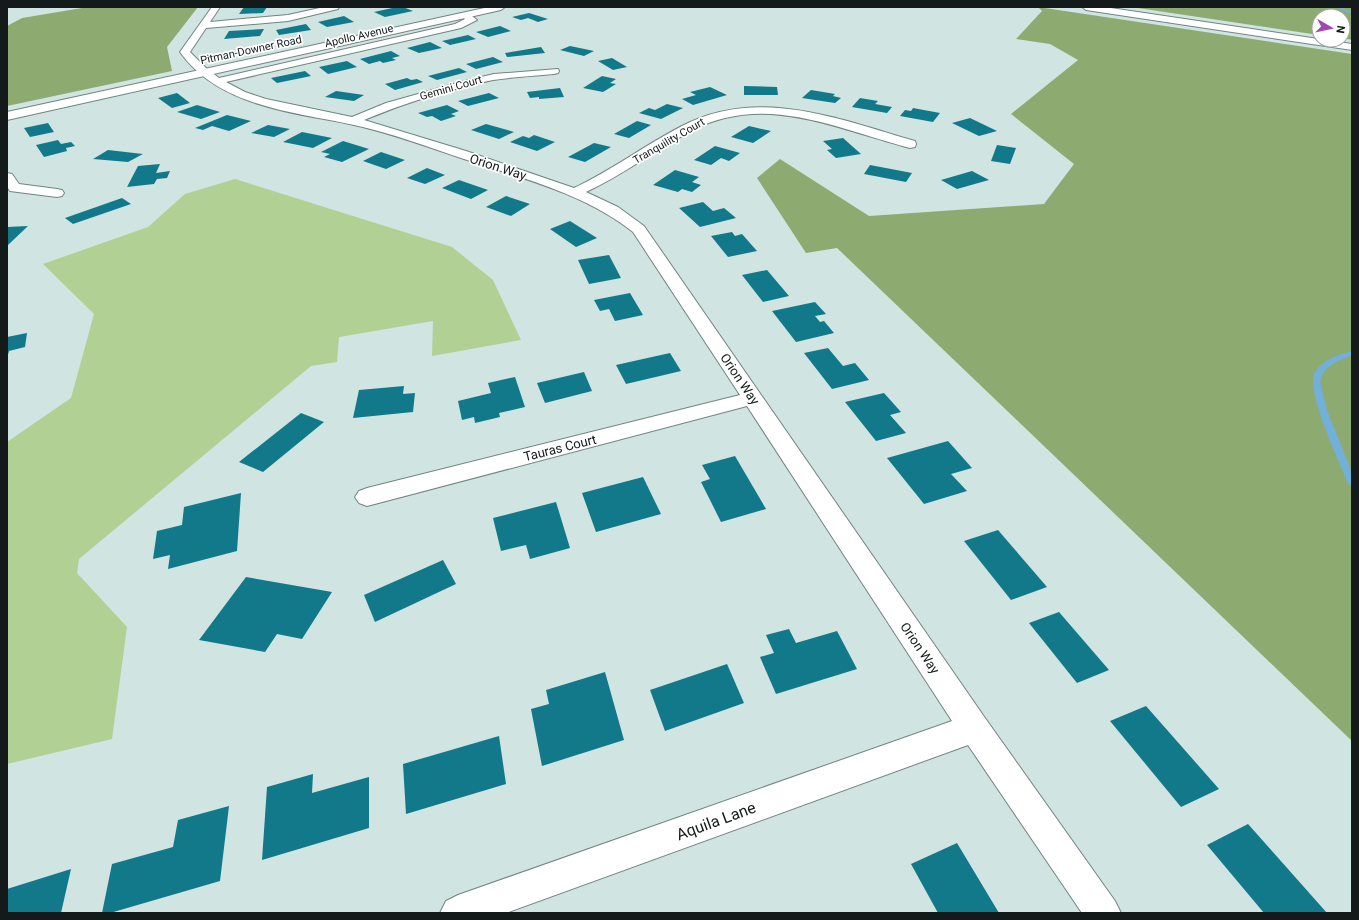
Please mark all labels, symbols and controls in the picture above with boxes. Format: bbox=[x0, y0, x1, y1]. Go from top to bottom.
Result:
north arrow bbox=[1311, 8, 1351, 48]
street label: Apollo Avenue bbox=[323, 22, 395, 50]
text: N bbox=[1333, 25, 1347, 35]
street label: Pitman-Downer Road bbox=[199, 33, 303, 67]
street label: Gemini Court bbox=[418, 73, 484, 103]
street label: Tranquility Court bbox=[631, 115, 708, 167]
street label: Orion Way bbox=[468, 151, 528, 183]
street label: Orion Way bbox=[717, 350, 763, 408]
street label: Tauras Court bbox=[522, 432, 598, 464]
street label: Orion Way bbox=[897, 619, 943, 677]
street label: Aquila Lane bbox=[674, 798, 758, 844]

